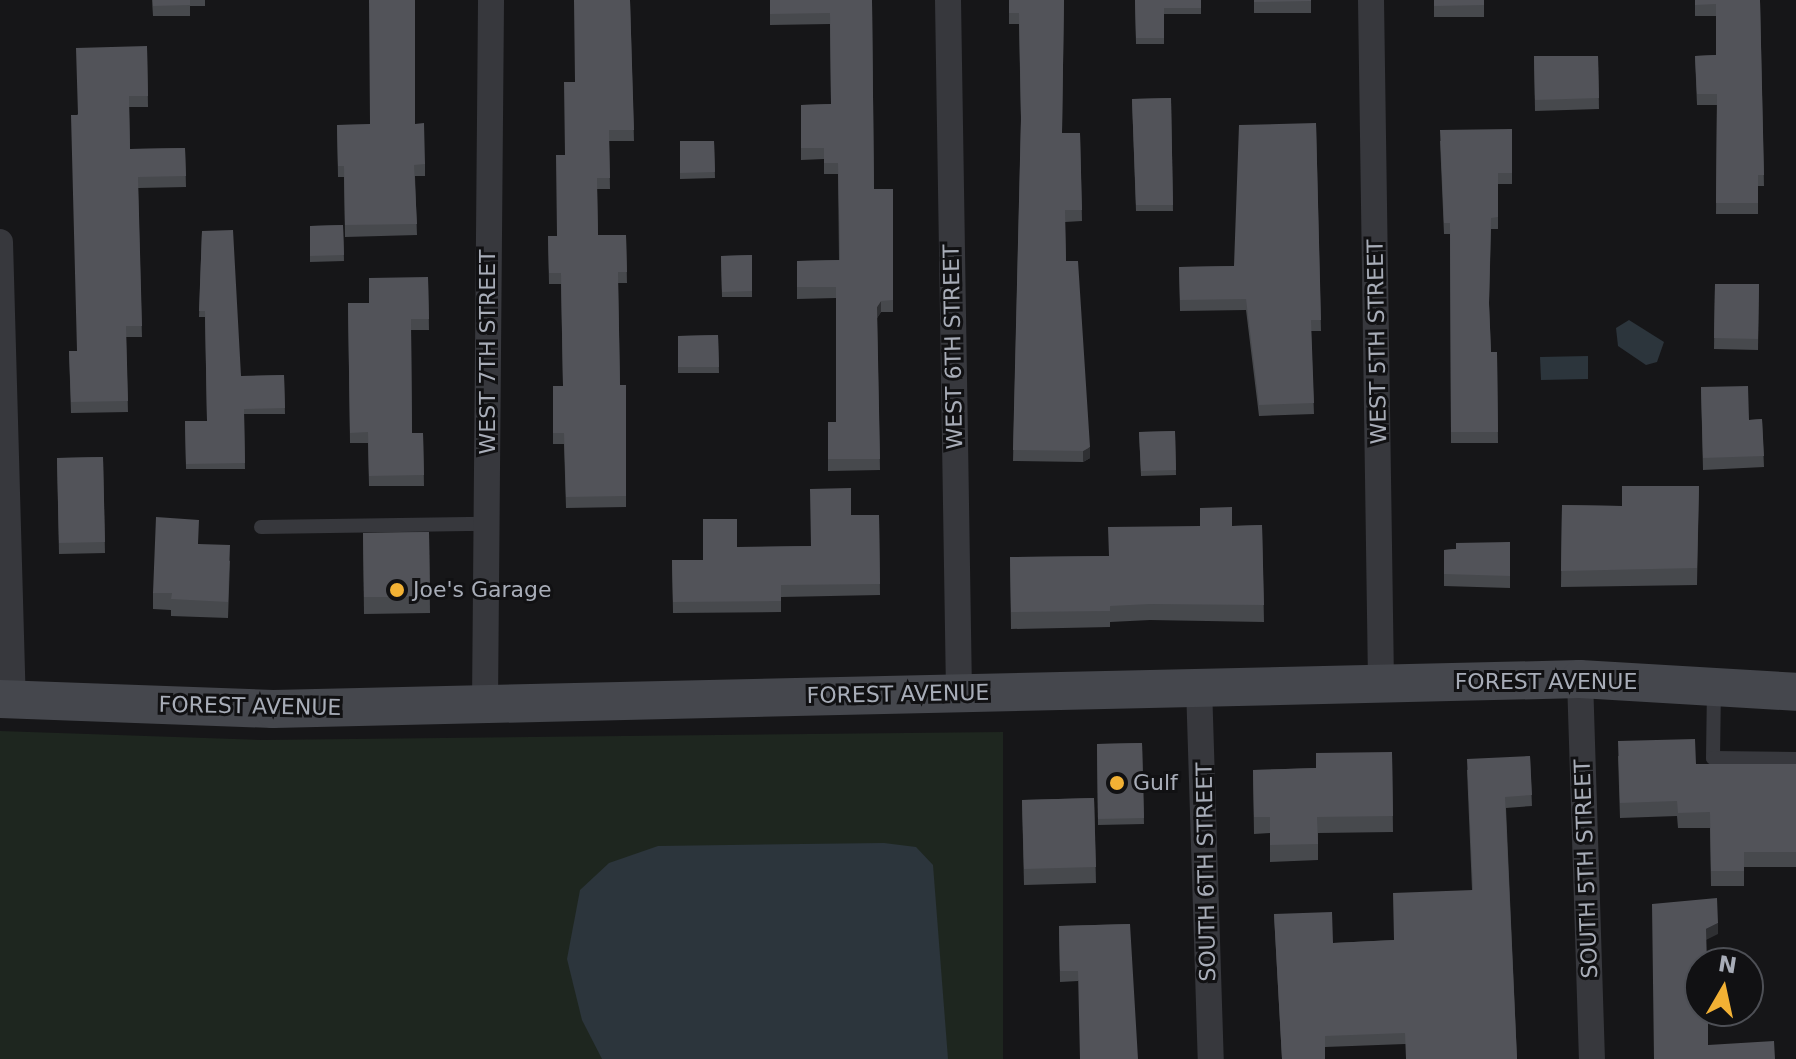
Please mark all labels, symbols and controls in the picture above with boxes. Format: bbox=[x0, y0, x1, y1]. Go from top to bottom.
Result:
street label: WEST 5TH STREET bbox=[1362, 239, 1392, 445]
street label: WEST 6TH STREET bbox=[938, 244, 968, 450]
street label: WEST 7TH STREET bbox=[475, 250, 501, 454]
place label: Joe's Garage bbox=[413, 577, 552, 603]
marker: Joe's Garage bbox=[388, 581, 406, 599]
street label: FOREST AVENUE bbox=[1455, 669, 1637, 695]
street label: FOREST AVENUE bbox=[806, 679, 990, 709]
street label: FOREST AVENUE bbox=[158, 691, 342, 721]
street label: SOUTH 5TH STREET bbox=[1569, 759, 1603, 979]
street label: SOUTH 6TH STREET bbox=[1191, 762, 1221, 982]
place label: Gulf bbox=[1133, 770, 1178, 796]
marker: Gulf bbox=[1108, 774, 1126, 792]
north arrow bbox=[1684, 947, 1764, 1027]
text: N bbox=[1716, 951, 1739, 979]

